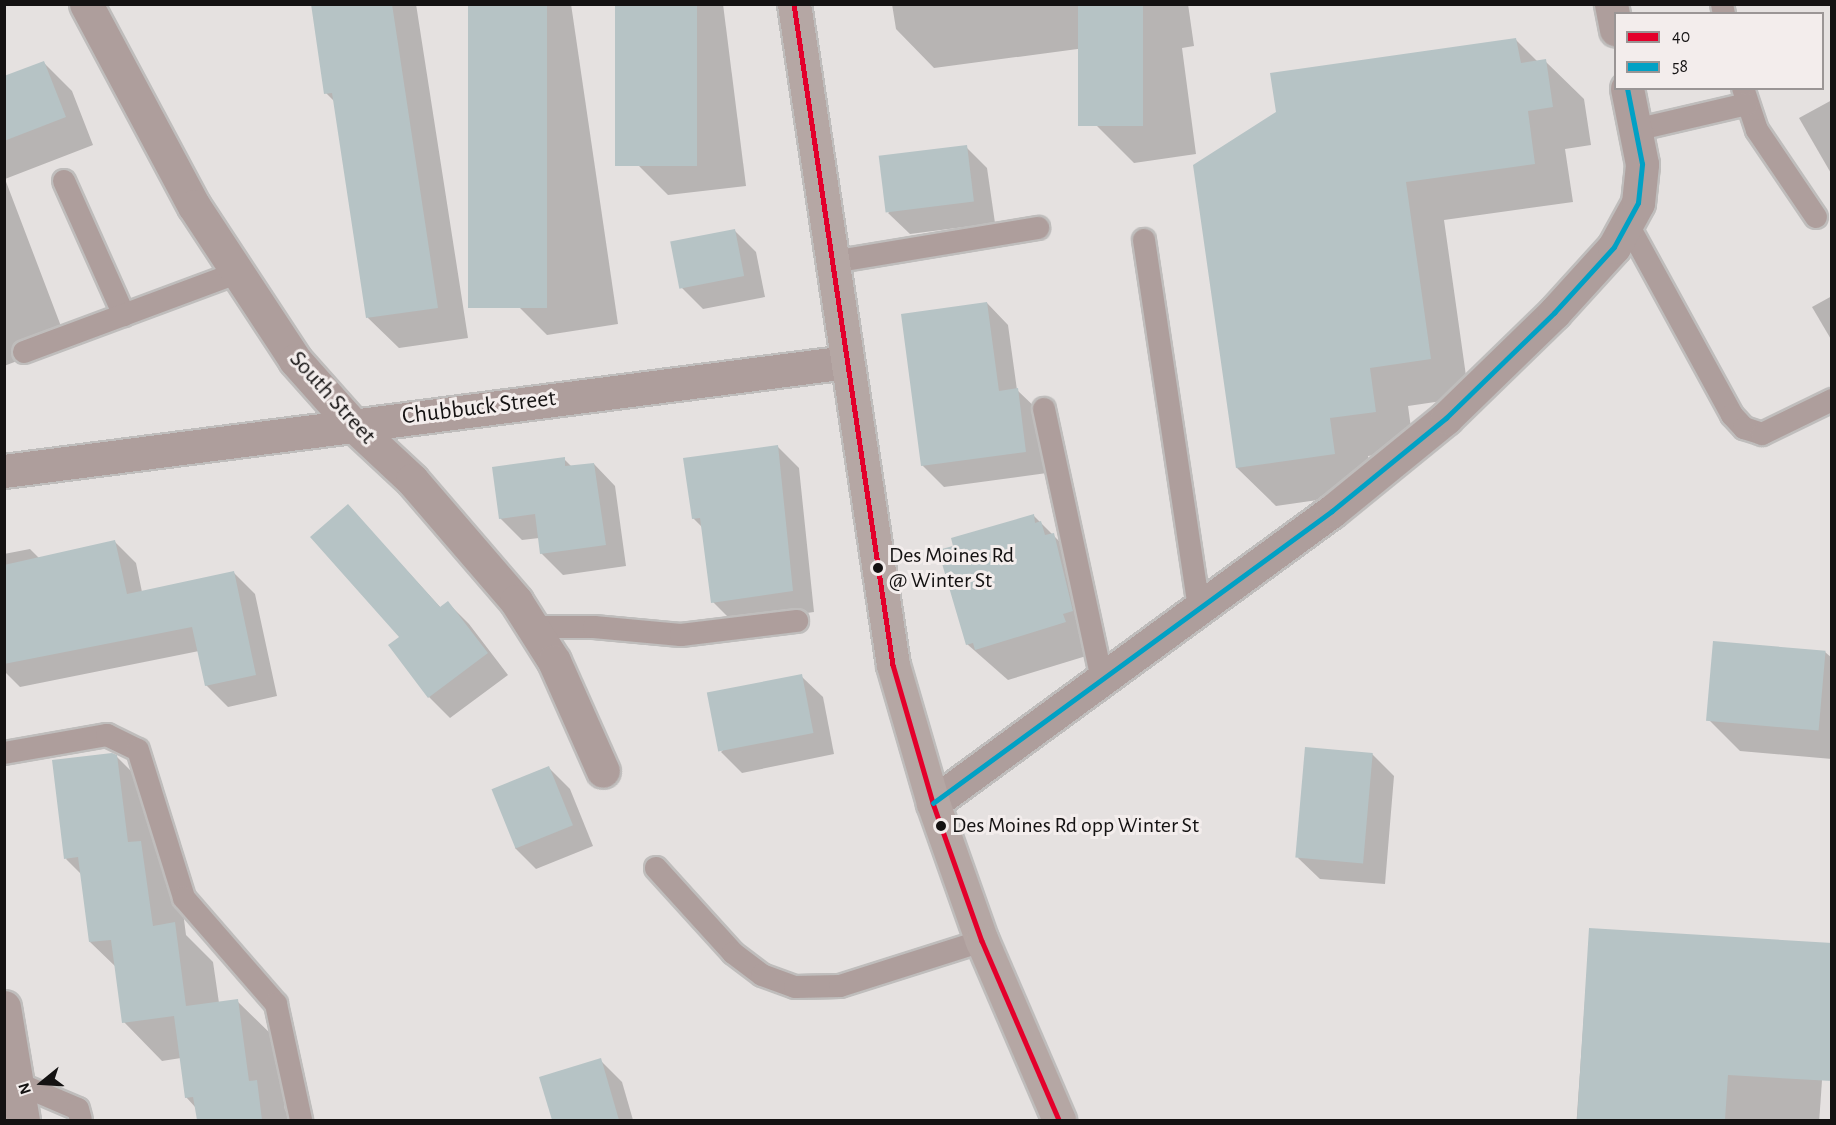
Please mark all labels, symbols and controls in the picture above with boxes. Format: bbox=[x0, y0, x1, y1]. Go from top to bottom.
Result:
legend bbox=[1614, 12, 1824, 90]
text: 40 bbox=[1672, 28, 1690, 46]
text: 58 bbox=[1672, 58, 1688, 76]
street label: South Street bbox=[283, 345, 381, 451]
street label: Chubbuck Street bbox=[400, 384, 558, 432]
place label: Des Moines Rd @ Winter St bbox=[889, 542, 1014, 594]
marker: Des Moines Rd @ Winter St bbox=[872, 562, 884, 574]
place label: Des Moines Rd opp Winter St bbox=[952, 813, 1199, 839]
marker: Des Moines Rd opp Winter St bbox=[935, 820, 947, 832]
north arrow bbox=[12, 1053, 72, 1113]
text: N bbox=[16, 1081, 34, 1096]

